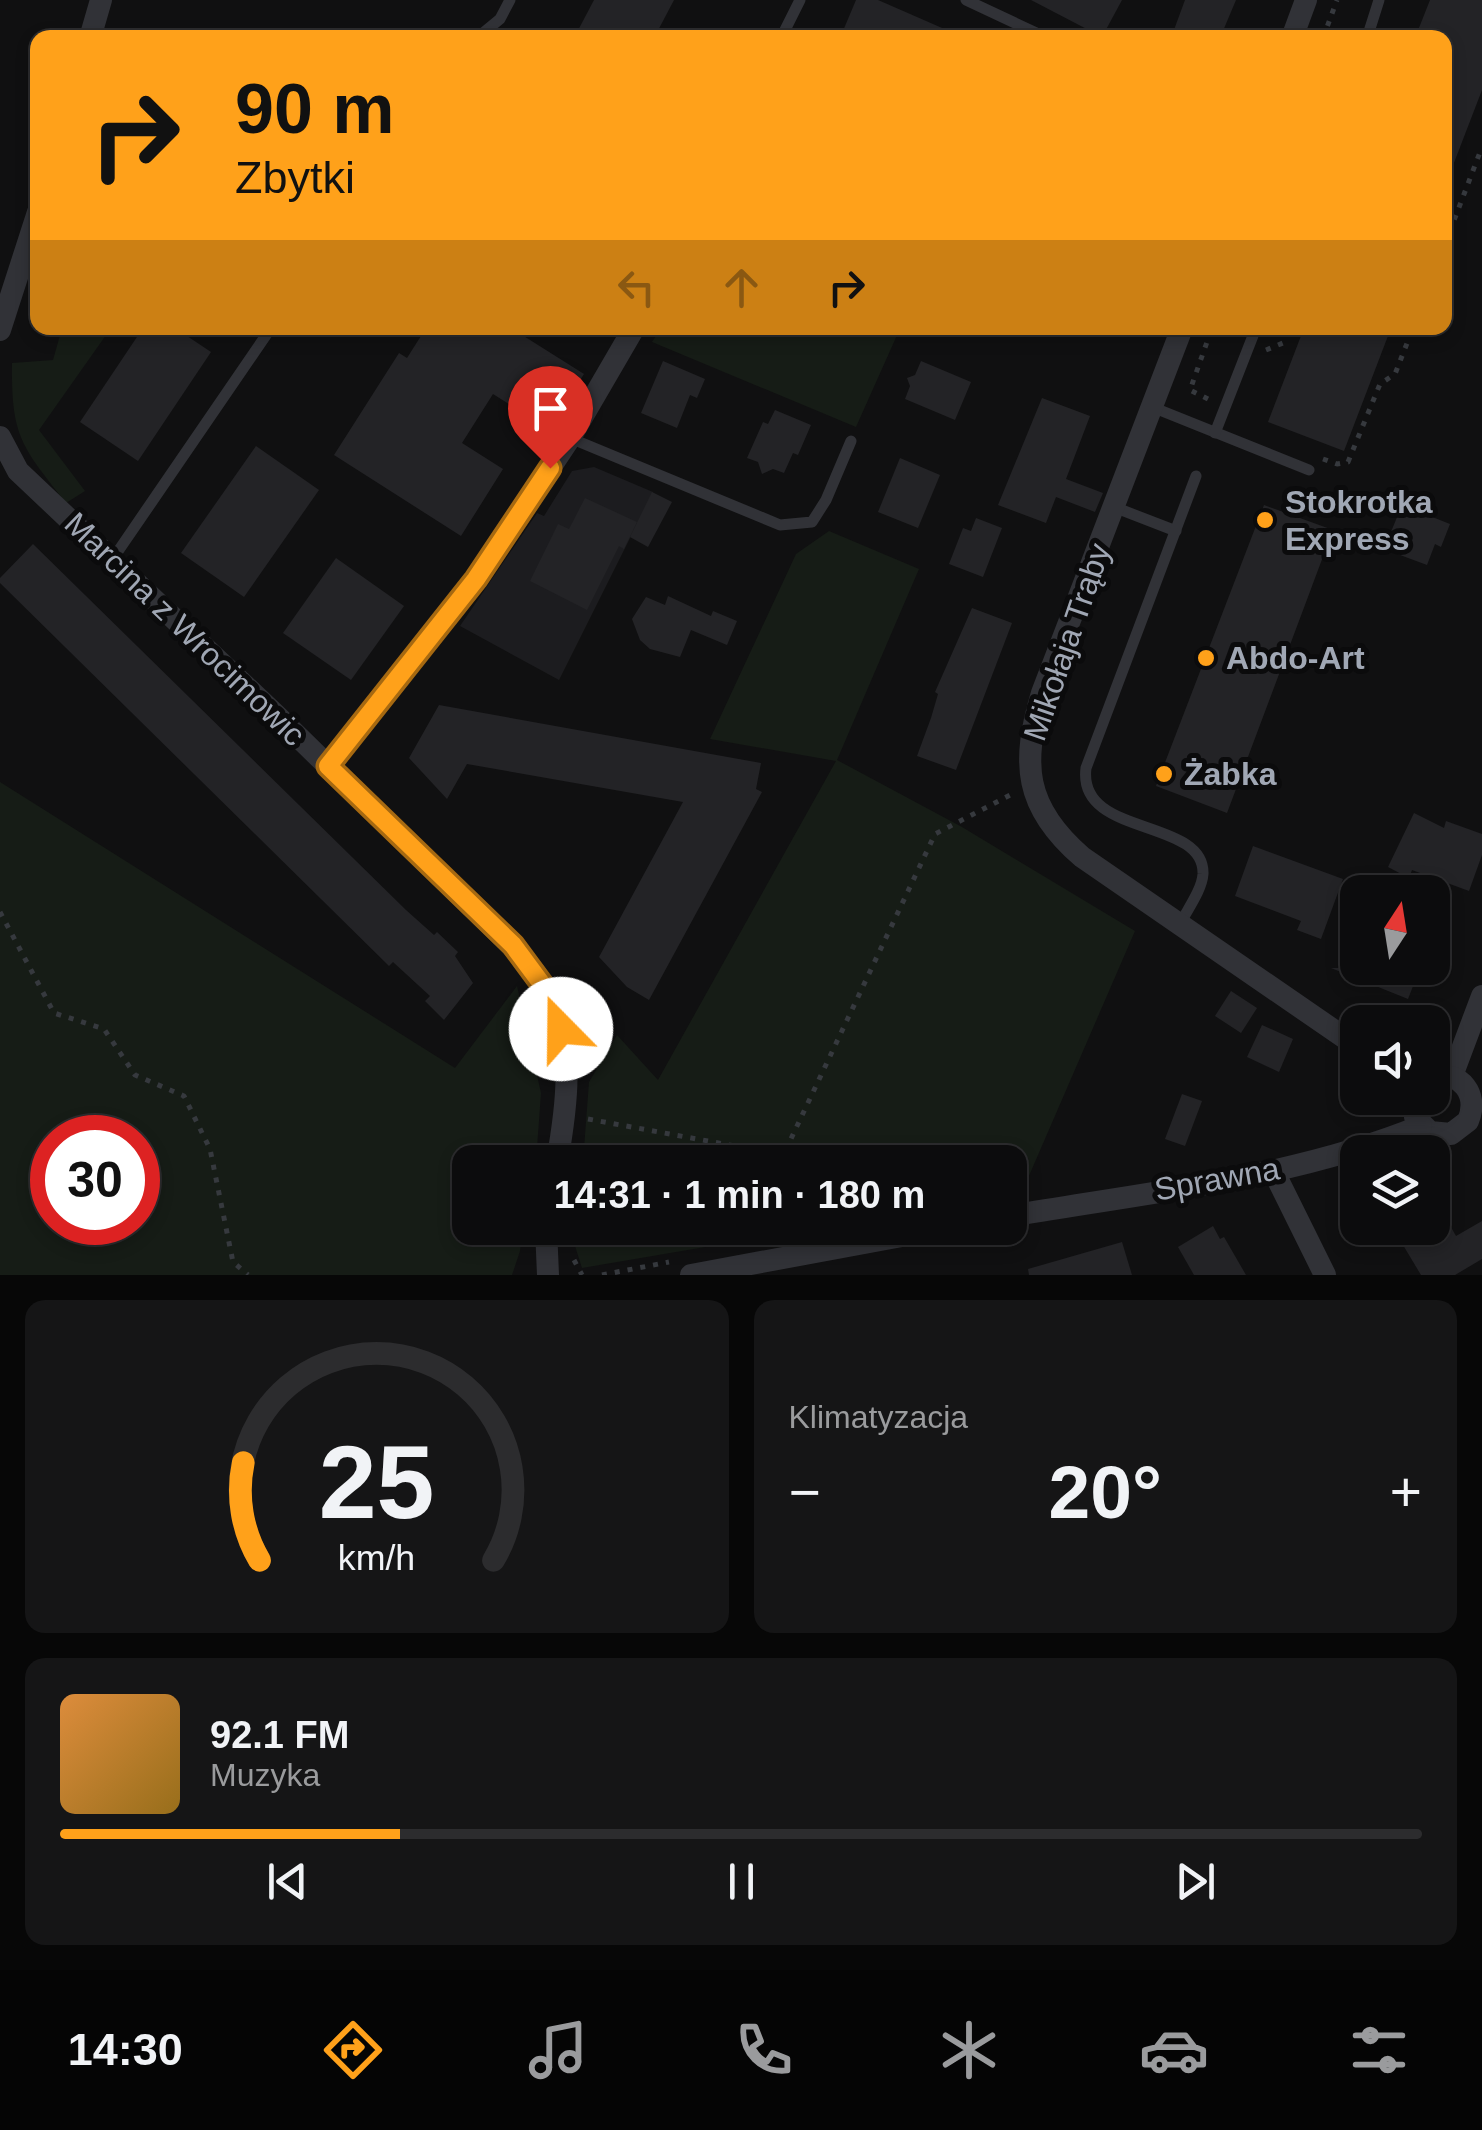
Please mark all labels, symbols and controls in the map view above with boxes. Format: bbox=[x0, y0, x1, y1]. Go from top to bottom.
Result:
icon: right bbox=[70, 70, 200, 200]
text: 90 m bbox=[235, 70, 395, 148]
text: Zbytki bbox=[235, 152, 355, 203]
icon: left bbox=[609, 260, 664, 315]
icon: ahead bbox=[714, 260, 769, 315]
icon: right bbox=[819, 260, 874, 315]
pin bbox=[508, 366, 593, 469]
icon: arrive bbox=[523, 381, 578, 436]
place label: Stokrotka Express bbox=[1285, 484, 1433, 557]
street label: Marcina z Wrocimowic bbox=[58, 505, 312, 753]
marker: Stokrotka Express bbox=[1254, 509, 1276, 531]
street label: Mikołaja Trąby bbox=[1016, 539, 1118, 745]
place label: Abdo-Art bbox=[1226, 640, 1365, 676]
marker: Abdo-Art bbox=[1195, 647, 1217, 669]
place label: Żabka bbox=[1184, 756, 1277, 792]
marker: Żabka bbox=[1153, 763, 1175, 785]
north arrow bbox=[1340, 875, 1450, 985]
map controls bbox=[1340, 875, 1450, 1245]
position arrow bbox=[509, 977, 613, 1081]
button: sound bbox=[1340, 1005, 1450, 1115]
speed limit sign: 30 bbox=[30, 1115, 160, 1245]
button: layers bbox=[1340, 1135, 1450, 1245]
street label: Sprawna bbox=[1152, 1150, 1283, 1208]
text: 14:31 · 1 min · 180 m bbox=[554, 1174, 925, 1216]
text: Klimatyzacja bbox=[789, 1399, 968, 1435]
text: 25 bbox=[319, 1424, 435, 1540]
text: 20° bbox=[1049, 1450, 1162, 1534]
text: − bbox=[789, 1461, 821, 1523]
text: + bbox=[1390, 1461, 1422, 1523]
text: km/h bbox=[338, 1538, 415, 1578]
text: 92.1 FM bbox=[210, 1714, 349, 1756]
text: Muzyka bbox=[210, 1757, 320, 1793]
icon: previous bbox=[260, 1854, 315, 1909]
icon: pause bbox=[714, 1854, 769, 1909]
icon: next bbox=[1168, 1854, 1223, 1909]
icon: directions bbox=[318, 2015, 388, 2085]
icon: music bbox=[523, 2015, 593, 2085]
icon: phone bbox=[729, 2015, 799, 2085]
icon: climate bbox=[934, 2015, 1004, 2085]
icon: car bbox=[1139, 2015, 1209, 2085]
icon: filters bbox=[1344, 2015, 1414, 2085]
text: 14:30 bbox=[68, 2024, 183, 2075]

